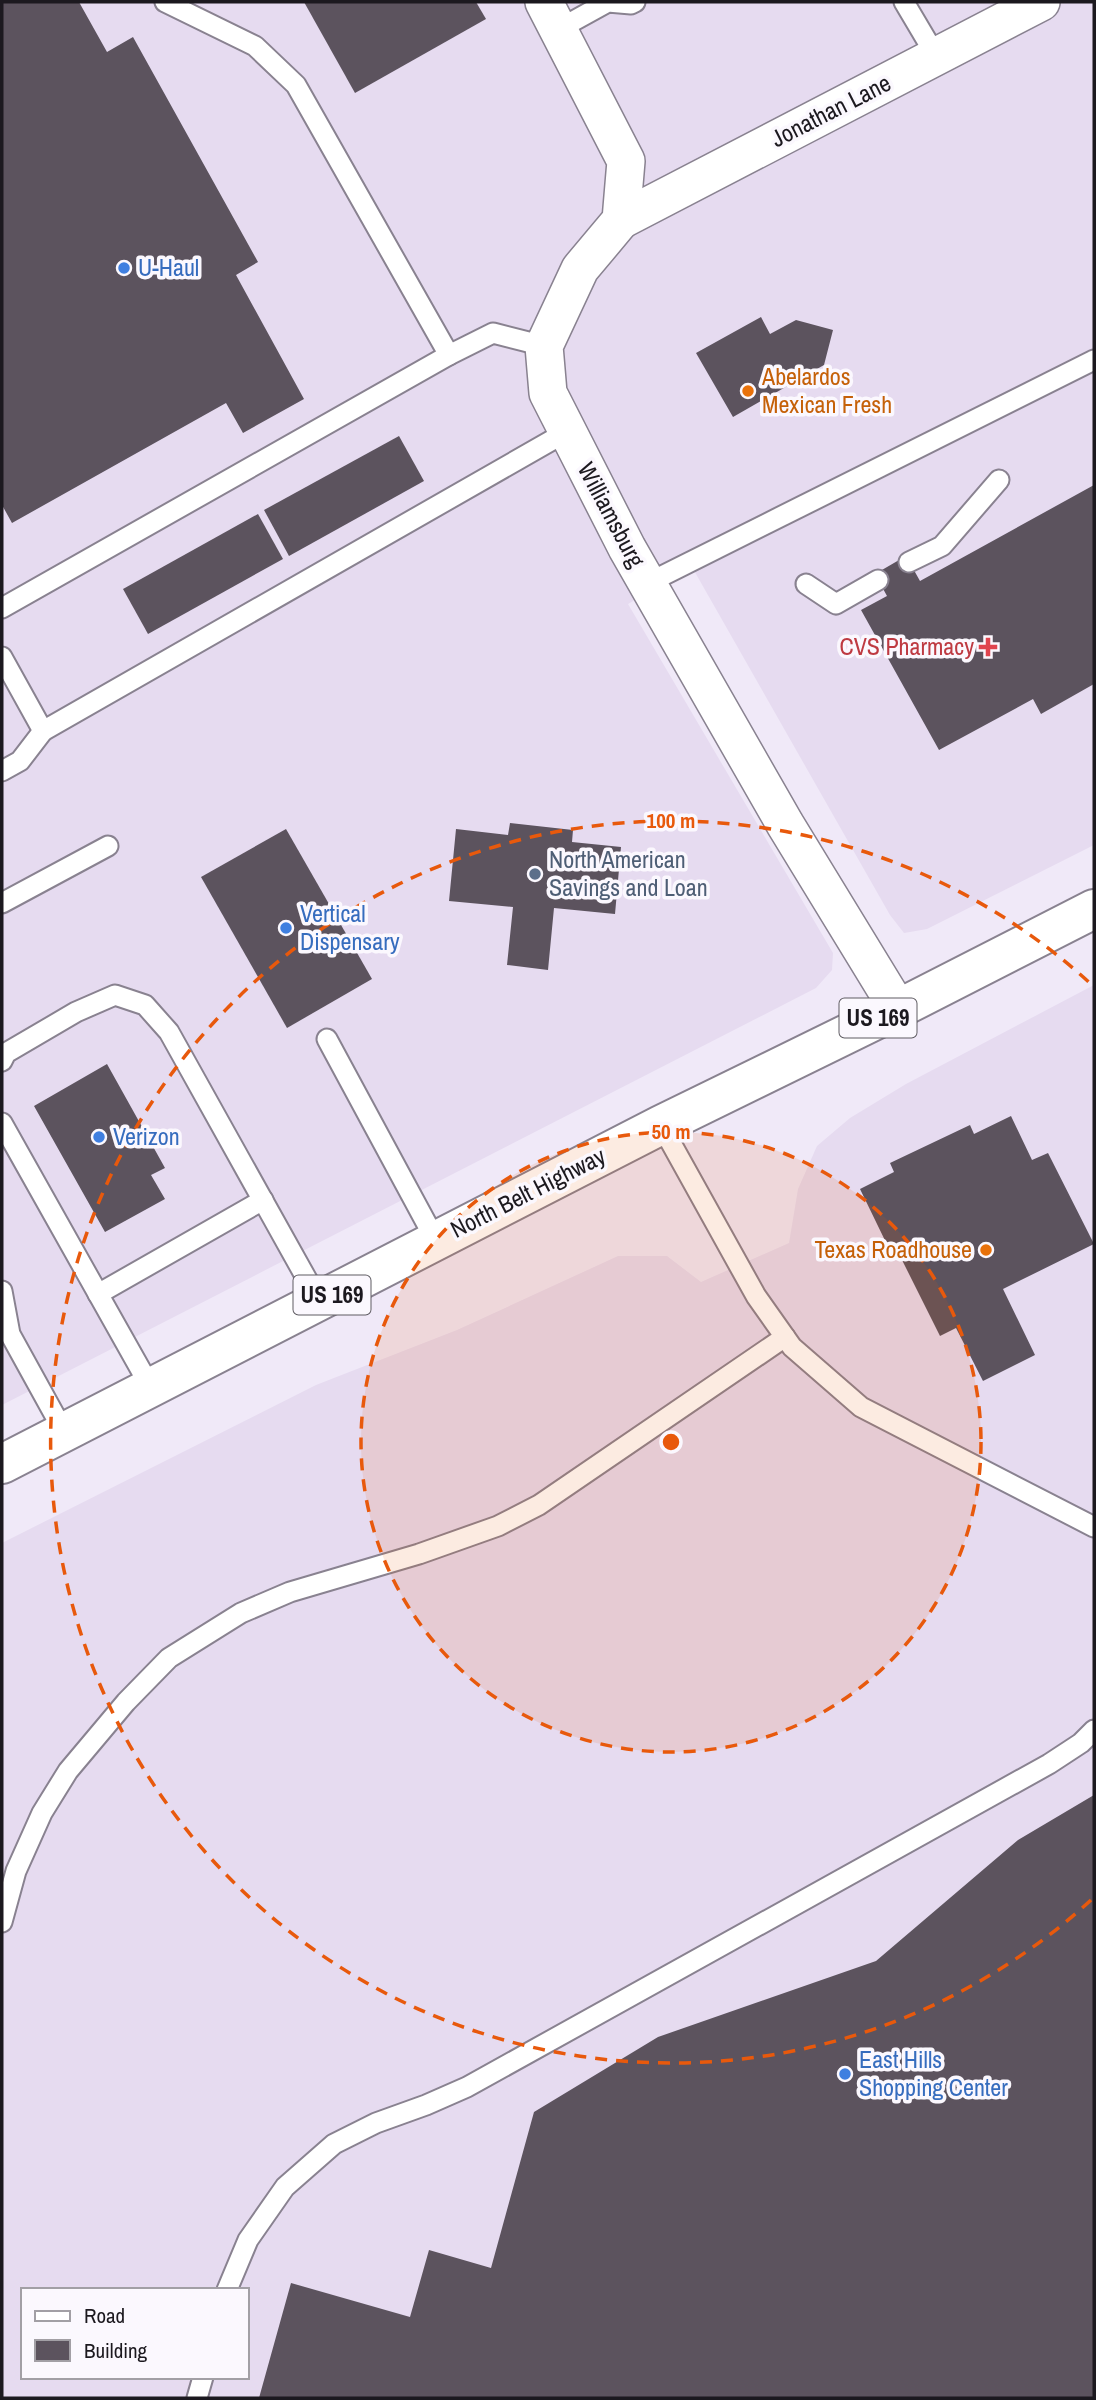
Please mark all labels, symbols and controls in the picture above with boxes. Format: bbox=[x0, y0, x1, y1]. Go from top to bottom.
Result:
street label: Jonathan Lane bbox=[765, 66, 896, 154]
place label: U-Haul bbox=[138, 251, 199, 283]
marker: U-Haul bbox=[116, 260, 132, 276]
place label: Abelardos Mexican Fresh bbox=[761, 360, 892, 420]
marker: Abelardos Mexican Fresh bbox=[740, 383, 756, 399]
street label: Williamsburg bbox=[571, 456, 653, 573]
place label: CVS Pharmacy bbox=[839, 630, 974, 662]
marker: CVS Pharmacy bbox=[980, 639, 996, 655]
text: 100 m bbox=[647, 806, 695, 835]
place label: North American Savings and Loan bbox=[549, 843, 708, 903]
marker: North American Savings and Loan bbox=[527, 866, 543, 882]
place label: Vertical Dispensary bbox=[300, 897, 400, 957]
marker: Vertical Dispensary bbox=[278, 920, 294, 936]
road number: US 169 bbox=[840, 998, 917, 1037]
text: 50 m bbox=[651, 1117, 691, 1146]
place label: Verizon bbox=[113, 1120, 180, 1152]
marker: Verizon bbox=[91, 1129, 107, 1145]
street label: North Belt Highway bbox=[445, 1139, 610, 1245]
place label: Texas Roadhouse bbox=[814, 1233, 972, 1265]
marker: Texas Roadhouse bbox=[978, 1242, 994, 1258]
road number: US 169 bbox=[294, 1276, 370, 1314]
centre of rings bbox=[659, 1430, 683, 1454]
place label: East Hills Shopping Center bbox=[859, 2043, 1008, 2103]
marker: East Hills Shopping Center bbox=[837, 2066, 853, 2082]
legend bbox=[21, 2288, 248, 2379]
text: Road bbox=[84, 2301, 125, 2330]
text: Building bbox=[84, 2336, 148, 2365]

